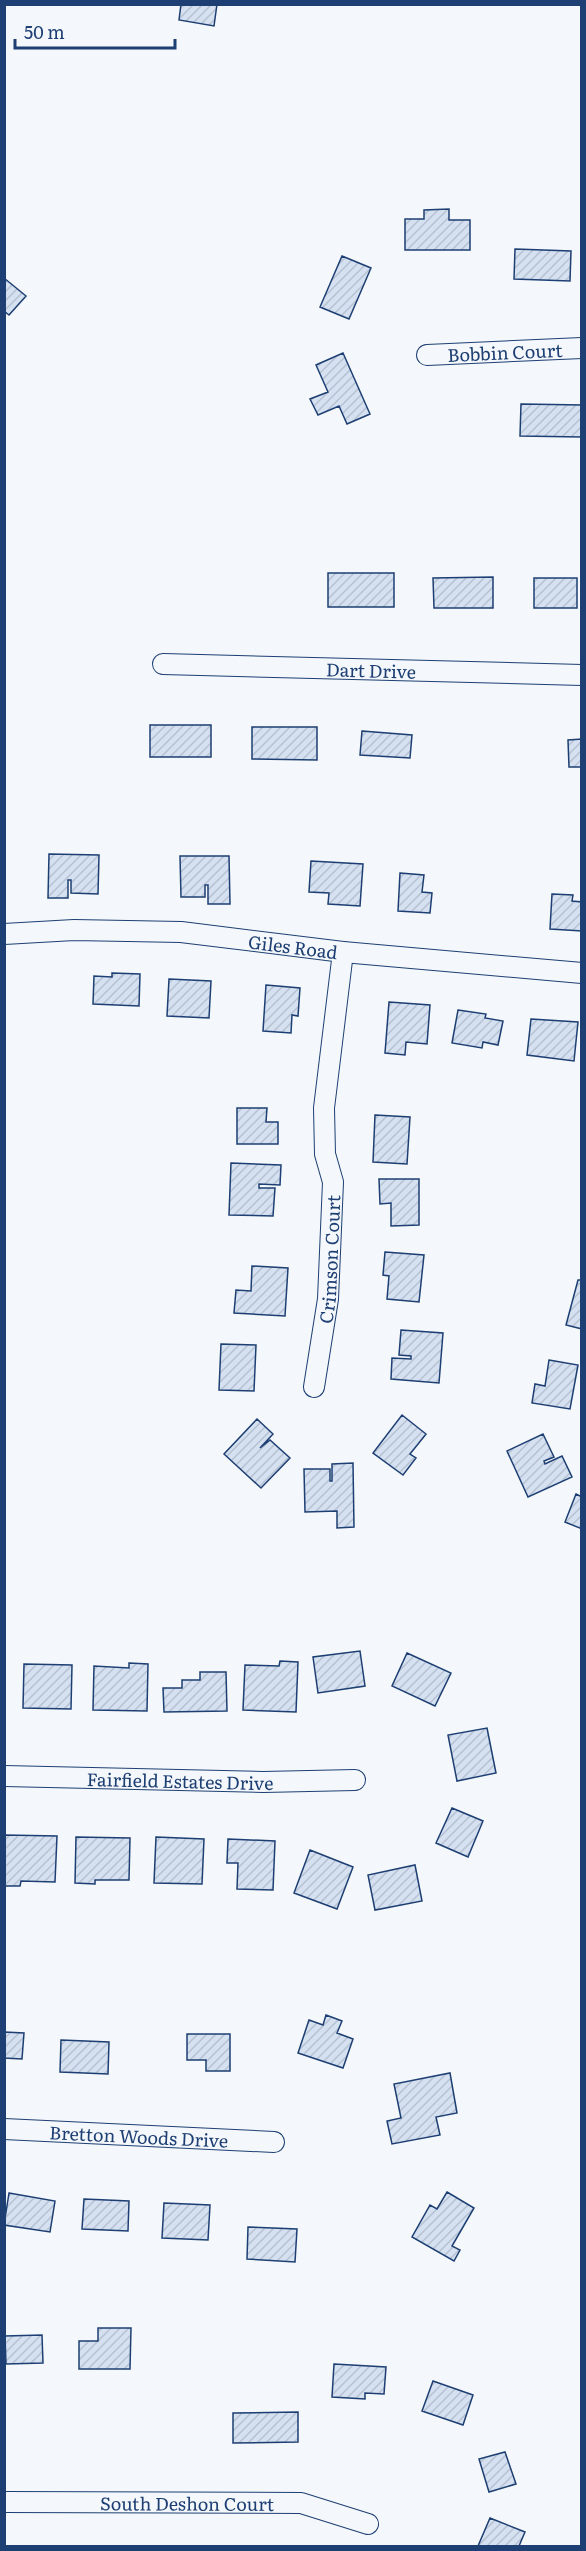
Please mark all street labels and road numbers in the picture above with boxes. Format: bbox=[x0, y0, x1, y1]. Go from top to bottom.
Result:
street label: Bobbin Court bbox=[447, 335, 564, 368]
street label: Dart Drive bbox=[326, 655, 416, 684]
street label: Giles Road bbox=[247, 927, 339, 965]
street label: Crimson Court bbox=[311, 1194, 346, 1325]
street label: Fairfield Estates Drive bbox=[86, 1764, 274, 1796]
street label: Bretton Woods Drive bbox=[49, 2118, 229, 2153]
street label: South Deshon Court bbox=[100, 2489, 275, 2516]

